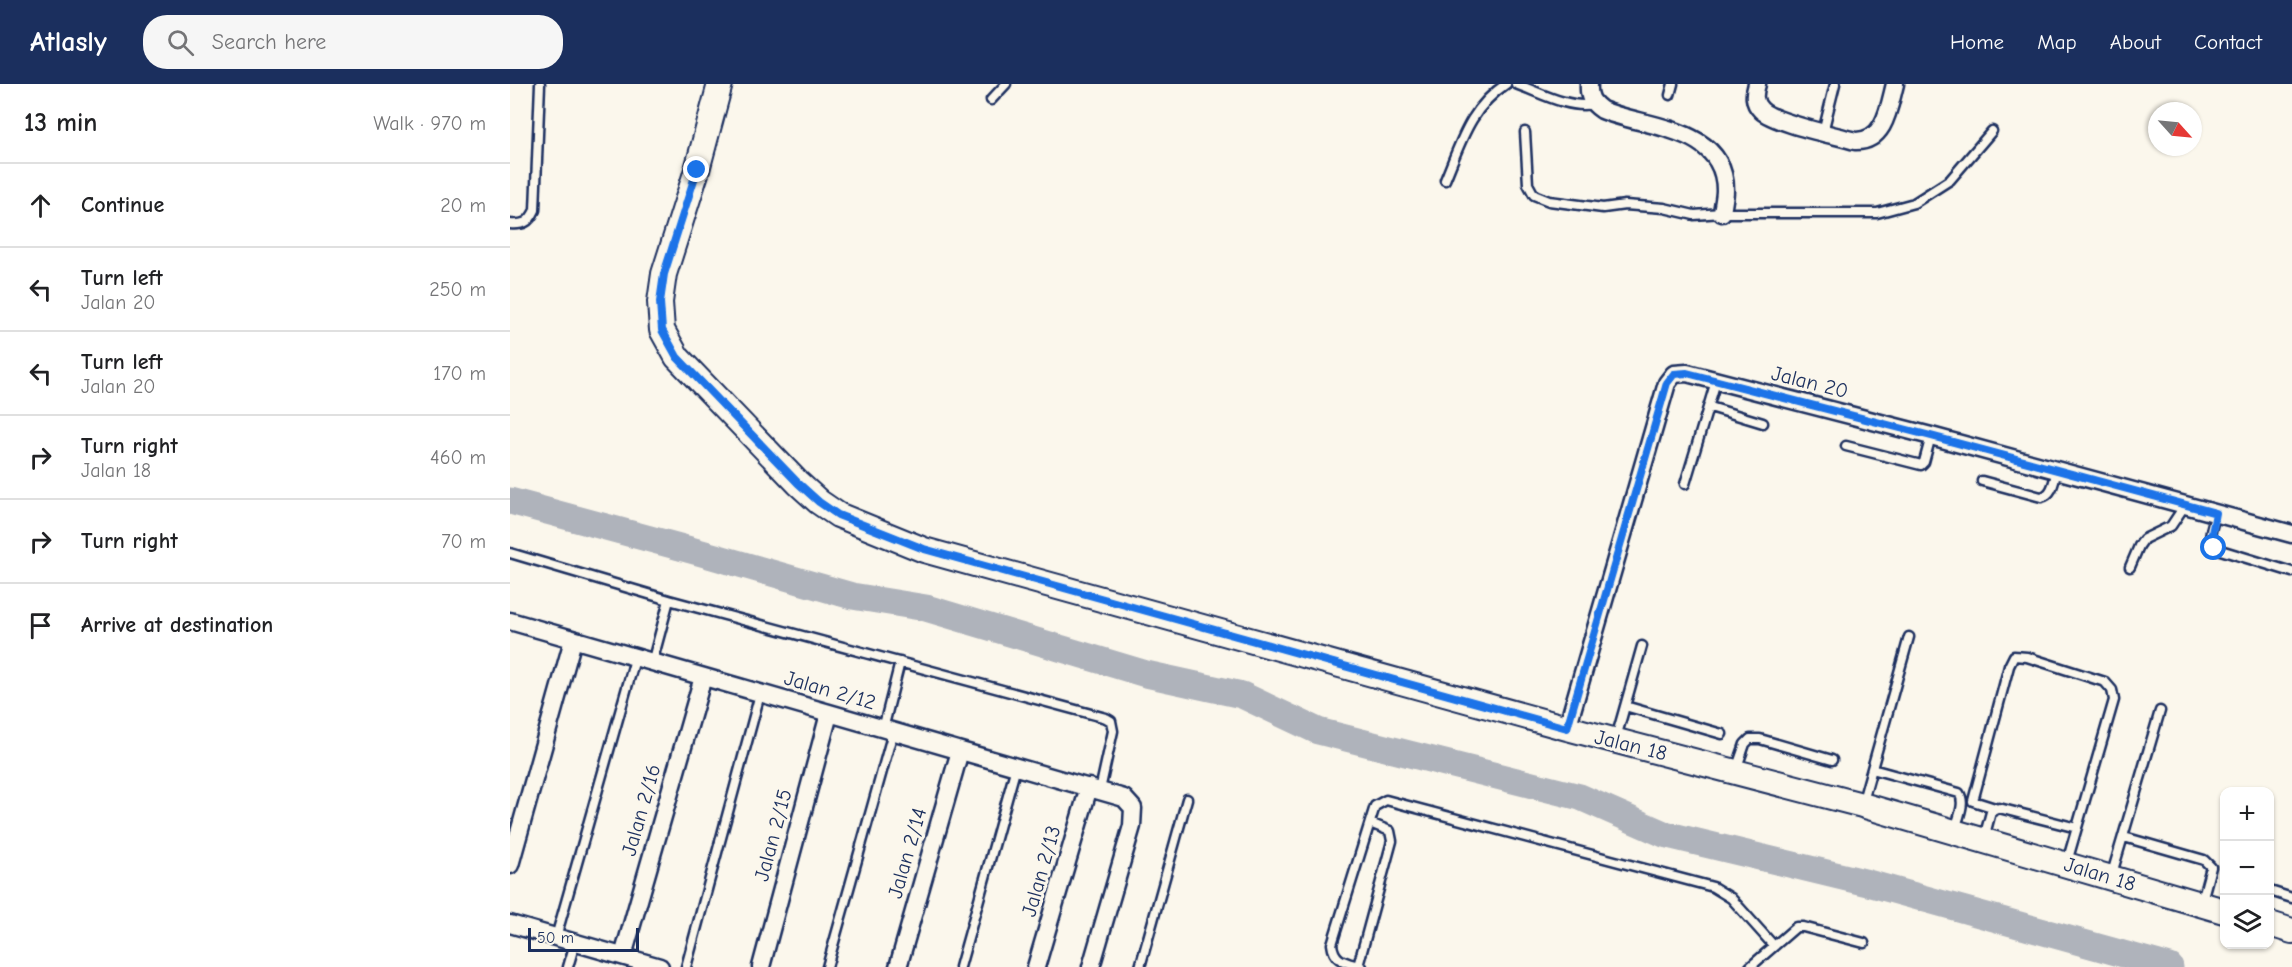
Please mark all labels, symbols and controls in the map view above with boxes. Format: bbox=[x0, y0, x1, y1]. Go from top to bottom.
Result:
search box bbox=[143, 15, 563, 69]
text: Atlasly bbox=[30, 26, 107, 58]
icon: search bbox=[164, 26, 197, 59]
text: Search here bbox=[212, 29, 326, 55]
text: Home bbox=[1950, 30, 2004, 54]
text: Map bbox=[2037, 30, 2077, 54]
text: About bbox=[2110, 30, 2161, 54]
text: Contact bbox=[2194, 30, 2262, 54]
north arrow bbox=[2148, 102, 2202, 156]
text: 13 min bbox=[24, 108, 97, 138]
text: Walk · 970 m bbox=[373, 112, 486, 135]
route end bbox=[683, 156, 709, 182]
icon: ahead bbox=[24, 189, 57, 222]
text: Continue bbox=[81, 192, 164, 218]
text: 20 m bbox=[440, 194, 486, 217]
text: Turn left bbox=[81, 265, 163, 291]
icon: left bbox=[24, 273, 57, 306]
text: 250 m bbox=[429, 278, 486, 301]
text: Jalan 20 bbox=[81, 291, 156, 314]
text: Turn left bbox=[81, 349, 163, 375]
icon: left bbox=[24, 357, 57, 390]
street label: Jalan 20 bbox=[1769, 361, 1851, 403]
text: 170 m bbox=[433, 362, 486, 385]
text: Jalan 20 bbox=[81, 375, 156, 398]
text: Turn right bbox=[81, 433, 178, 459]
icon: right bbox=[24, 441, 57, 474]
text: 460 m bbox=[430, 446, 486, 469]
text: Jalan 18 bbox=[81, 459, 151, 482]
icon: right bbox=[24, 525, 57, 558]
text: Turn right bbox=[81, 528, 178, 554]
text: 70 m bbox=[441, 530, 486, 553]
route start bbox=[2200, 534, 2226, 560]
icon: arrive bbox=[24, 609, 57, 642]
text: Arrive at destination bbox=[81, 612, 273, 638]
street label: Jalan 2/12 bbox=[782, 666, 878, 714]
street label: Jalan 18 bbox=[1592, 724, 1670, 766]
street label: Jalan 2/16 bbox=[616, 761, 666, 859]
street label: Jalan 2/15 bbox=[749, 786, 797, 884]
map controls bbox=[2220, 787, 2274, 949]
button: + bbox=[2220, 787, 2274, 841]
street label: Jalan 2/14 bbox=[883, 805, 931, 901]
street label: Jalan 2/13 bbox=[1017, 823, 1065, 919]
button: − bbox=[2220, 841, 2274, 895]
street label: Jalan 18 bbox=[2061, 852, 2139, 896]
button: layers bbox=[2220, 895, 2274, 949]
scale bar bbox=[528, 925, 639, 952]
text: 50 m bbox=[537, 929, 574, 947]

